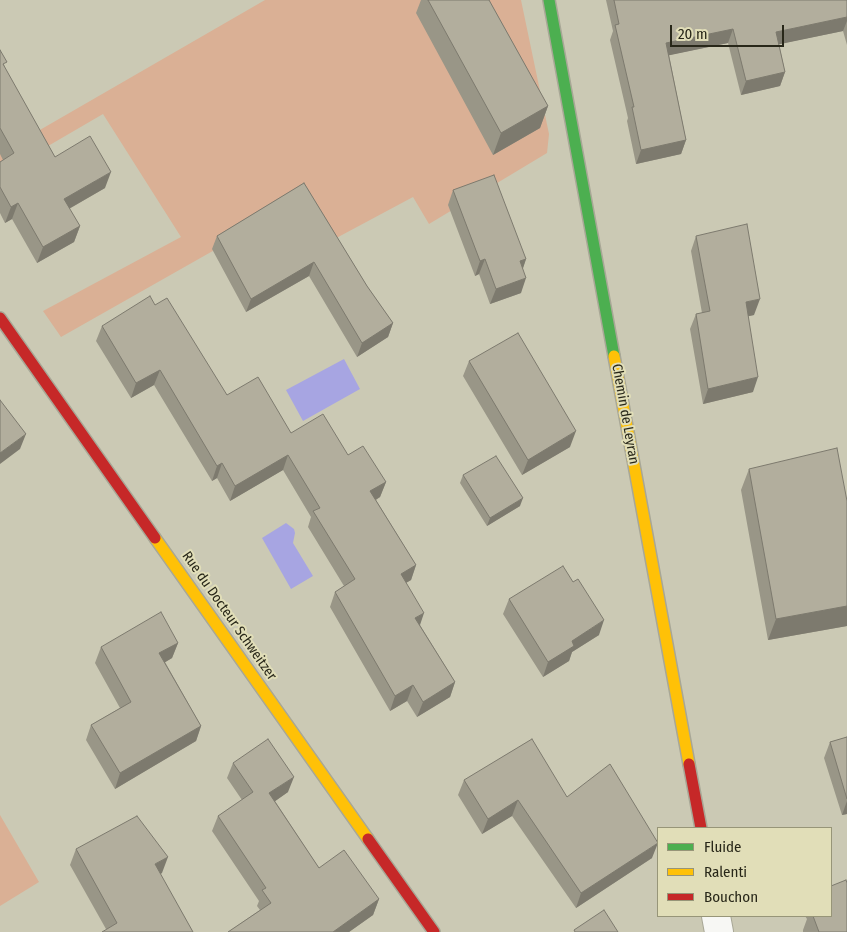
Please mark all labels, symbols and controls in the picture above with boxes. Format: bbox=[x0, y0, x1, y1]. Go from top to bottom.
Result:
scale bar bbox=[672, 15, 786, 47]
text: 20 m bbox=[678, 25, 708, 43]
street label: Chemin de Leyran bbox=[608, 363, 642, 465]
street label: Rue du Docteur Schweitzer bbox=[178, 548, 280, 684]
legend bbox=[657, 827, 832, 917]
text: Fluide bbox=[704, 838, 741, 856]
text: Ralenti bbox=[704, 863, 747, 881]
text: Bouchon bbox=[704, 888, 758, 906]

